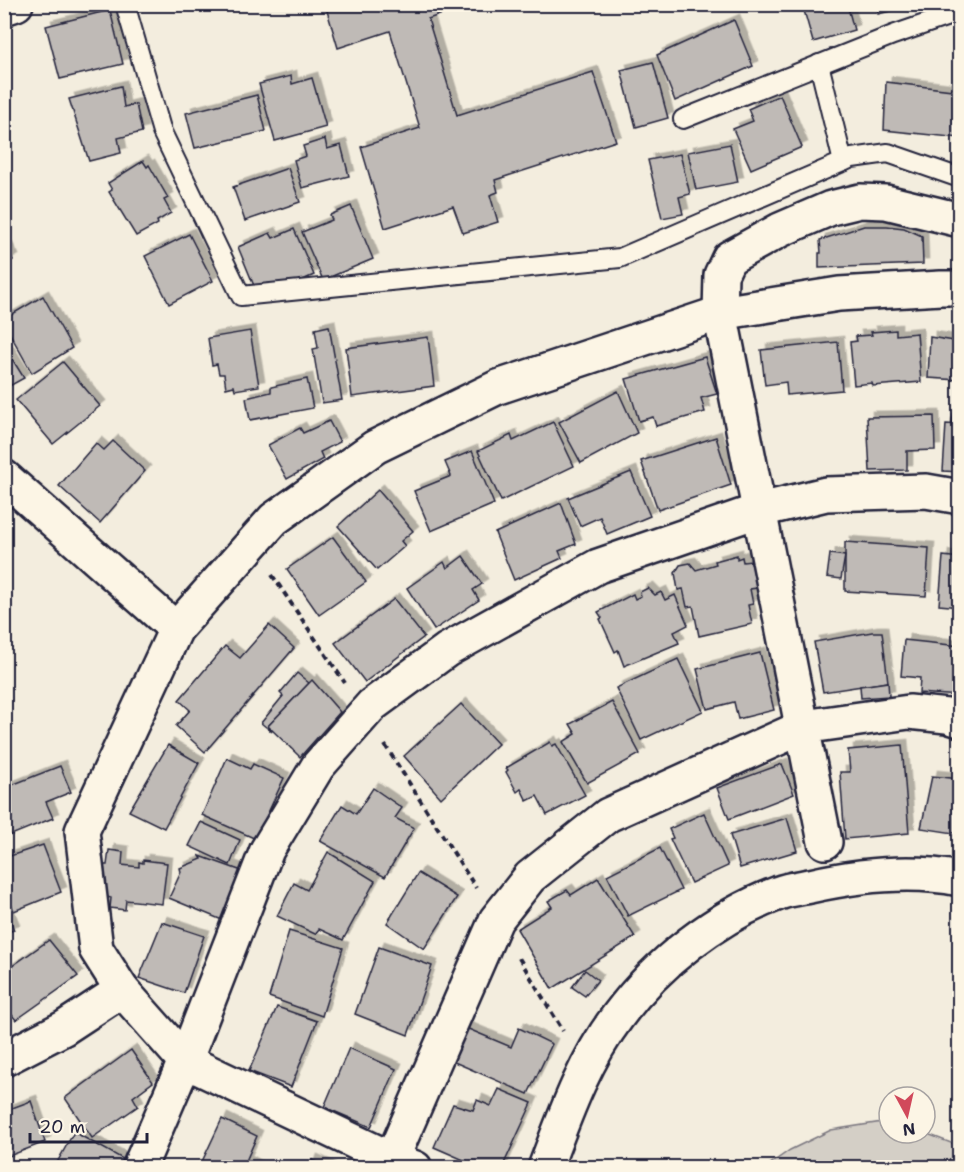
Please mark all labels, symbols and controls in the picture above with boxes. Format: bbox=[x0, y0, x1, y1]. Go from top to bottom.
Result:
north arrow bbox=[877, 1085, 937, 1145]
scale bar bbox=[30, 1106, 147, 1144]
text: 20 m bbox=[39, 1115, 85, 1139]
text: N bbox=[901, 1118, 917, 1141]

